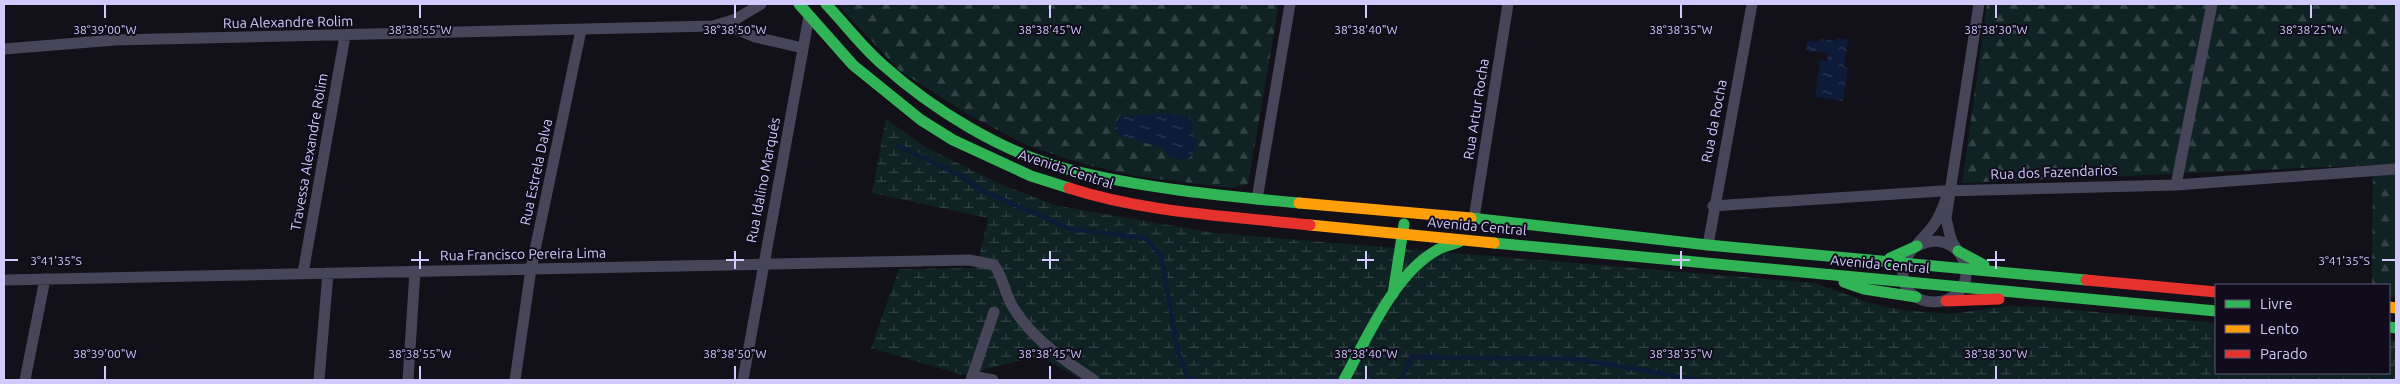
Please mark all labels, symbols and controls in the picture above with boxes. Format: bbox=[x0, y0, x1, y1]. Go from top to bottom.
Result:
street label: Rua Alexandre Rolim bbox=[223, 13, 353, 31]
text: 38°39'00"W bbox=[73, 23, 137, 36]
text: 38°38'55"W bbox=[388, 23, 452, 36]
text: 38°38'50"W bbox=[703, 23, 767, 36]
text: 38°38'45"W bbox=[1018, 23, 1082, 36]
text: 38°38'40"W bbox=[1334, 23, 1398, 36]
text: 38°38'35"W bbox=[1649, 23, 1713, 36]
text: 38°38'30"W bbox=[1964, 23, 2028, 36]
text: 38°38'25"W bbox=[2279, 23, 2343, 36]
street label: Rua Artur Rocha bbox=[1460, 57, 1492, 161]
street label: Travessa Alexandre Rolim bbox=[287, 72, 331, 232]
street label: Rua da Rocha bbox=[1698, 78, 1730, 164]
street label: Rua Idalino Marquês bbox=[743, 116, 783, 244]
street label: Rua Estrela Dalva bbox=[517, 117, 555, 227]
street label: Avenida Central bbox=[1016, 146, 1116, 192]
street label: Rua dos Fazendarios bbox=[1990, 162, 2118, 182]
street label: Avenida Central bbox=[1427, 214, 1528, 238]
street label: Rua Francisco Pereira Lima bbox=[440, 245, 606, 263]
street label: Avenida Central bbox=[1830, 252, 1931, 276]
text: 3°41'35"S bbox=[30, 254, 82, 267]
text: 3°41'35"S bbox=[2318, 254, 2370, 267]
legend bbox=[2215, 284, 2390, 374]
text: Livre bbox=[2260, 295, 2293, 312]
text: Lento bbox=[2260, 320, 2299, 337]
text: Parado bbox=[2260, 345, 2307, 362]
text: 38°39'00"W bbox=[73, 347, 137, 360]
text: 38°38'55"W bbox=[388, 347, 452, 360]
text: 38°38'50"W bbox=[703, 347, 767, 360]
text: 38°38'45"W bbox=[1018, 347, 1082, 360]
text: 38°38'40"W bbox=[1334, 347, 1398, 360]
text: 38°38'35"W bbox=[1649, 347, 1713, 360]
text: 38°38'30"W bbox=[1964, 347, 2028, 360]

